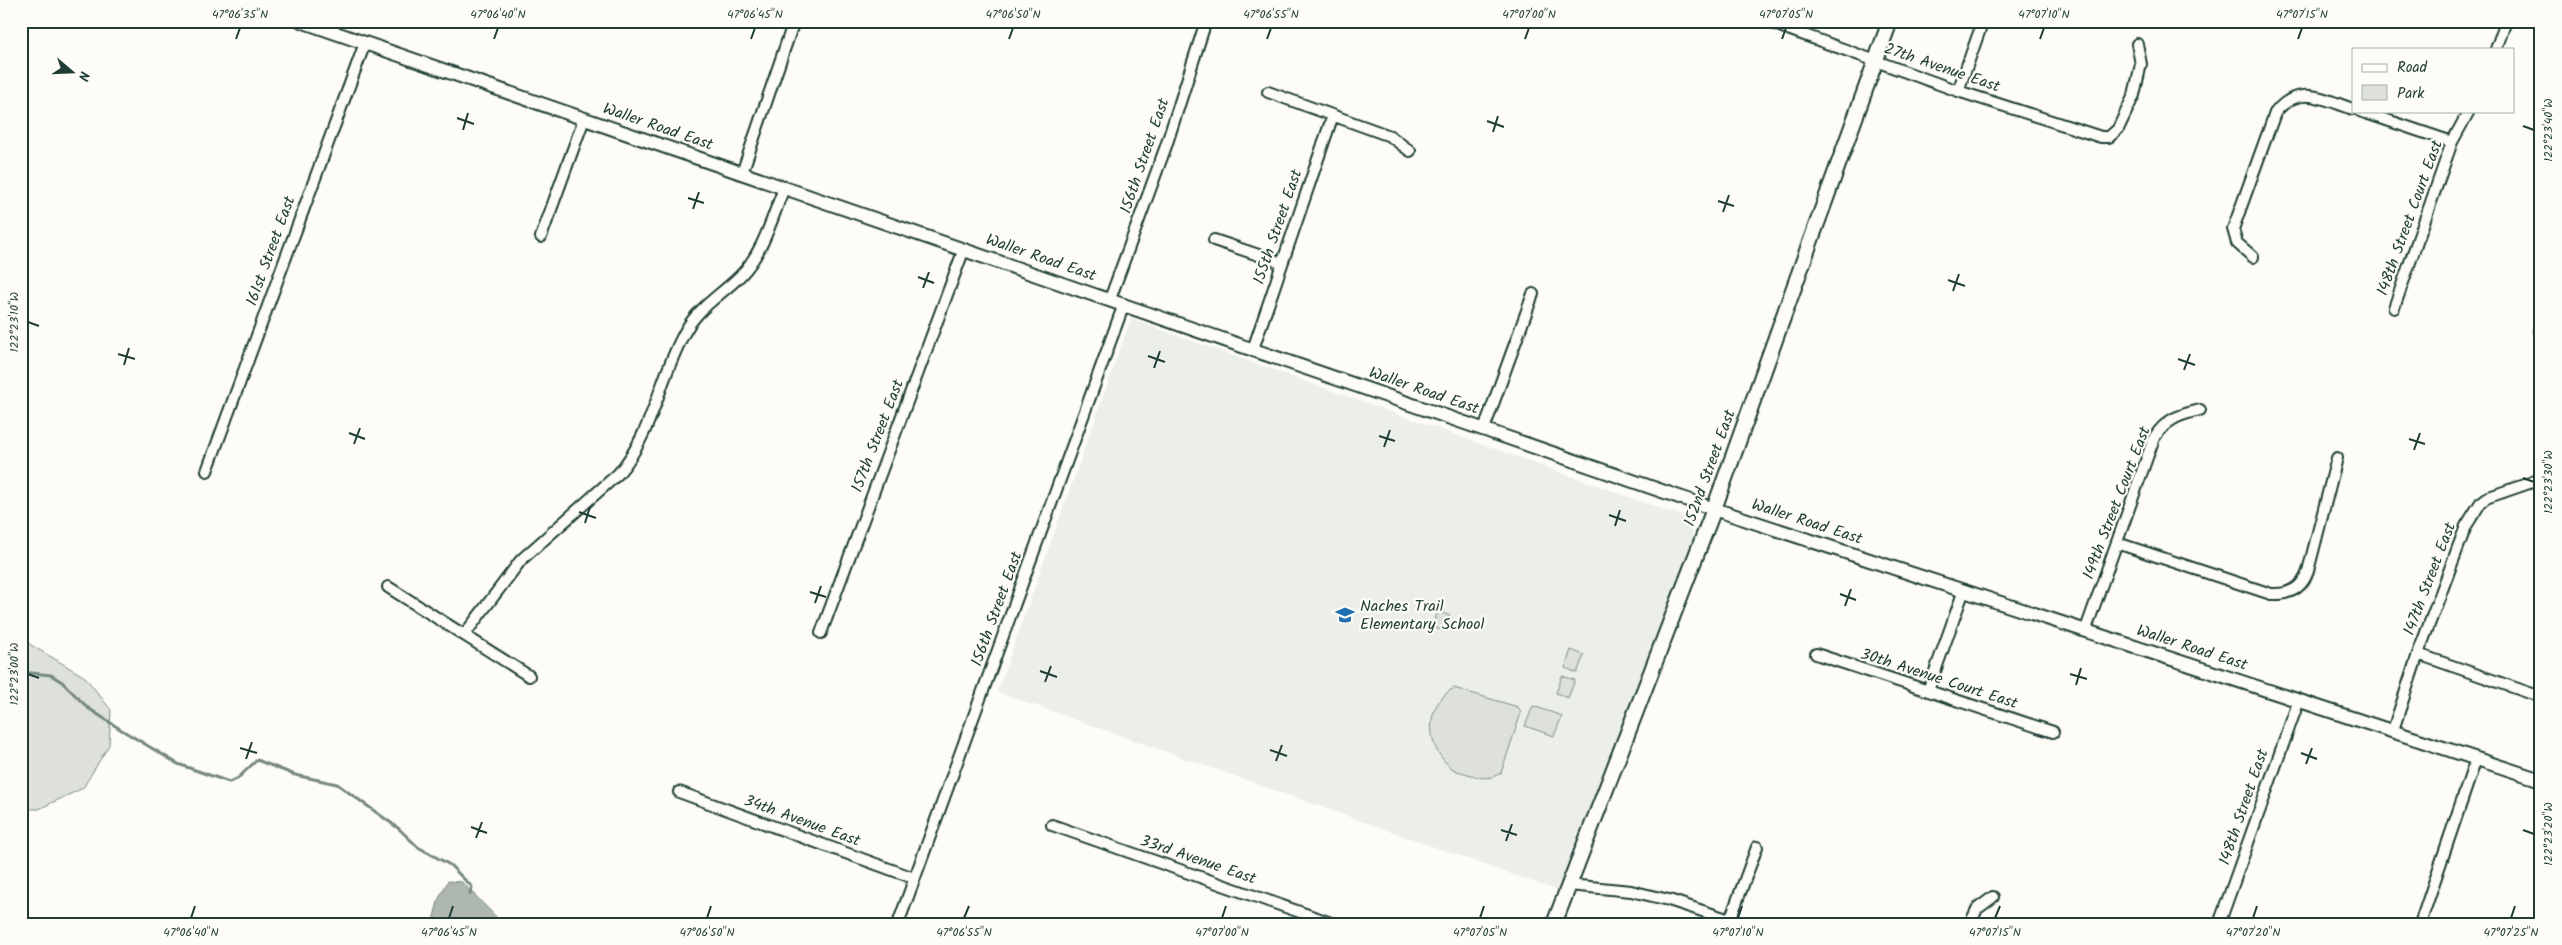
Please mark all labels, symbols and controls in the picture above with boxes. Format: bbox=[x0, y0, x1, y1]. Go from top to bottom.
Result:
text: 47°06'35"N bbox=[212, 5, 268, 24]
text: 47°06'40"N bbox=[470, 5, 526, 24]
text: 47°06'45"N bbox=[727, 5, 783, 24]
text: 47°06'50"N bbox=[985, 5, 1041, 24]
text: 47°06'55"N bbox=[1243, 5, 1299, 24]
text: 47°07'00"N bbox=[1502, 5, 1556, 24]
text: 47°07'05"N bbox=[1759, 5, 1813, 24]
text: 47°07'10"N bbox=[2018, 5, 2070, 24]
text: 47°07'15"N bbox=[2276, 5, 2328, 24]
street label: 27th Avenue East bbox=[1881, 36, 2004, 100]
north arrow bbox=[48, 48, 98, 98]
legend bbox=[2352, 48, 2514, 112]
text: Road bbox=[2397, 56, 2428, 80]
text: N bbox=[71, 68, 95, 84]
text: Park bbox=[2397, 82, 2425, 106]
street label: 156th Street East bbox=[1114, 94, 1177, 217]
street label: Waller Road East bbox=[599, 96, 717, 158]
text: 122°23'40"W bbox=[2539, 98, 2558, 162]
street label: 148th Street Court East bbox=[2370, 136, 2450, 299]
street label: 155th Street East bbox=[1247, 165, 1310, 288]
street label: 161st Street East bbox=[240, 192, 303, 309]
street label: Waller Road East bbox=[982, 227, 1100, 289]
text: 122°23'10"W bbox=[5, 292, 24, 352]
street label: Waller Road East bbox=[1365, 360, 1483, 422]
street label: 157th Street East bbox=[845, 375, 911, 496]
street label: 152nd Street East bbox=[1677, 405, 1743, 530]
street label: 149th Street Court East bbox=[2076, 422, 2158, 583]
text: 122°23'30"W bbox=[2539, 450, 2558, 514]
street label: Waller Road East bbox=[1748, 492, 1866, 552]
street label: 147th Street East bbox=[2397, 518, 2463, 639]
street label: 156th Street East bbox=[965, 547, 1030, 670]
place label: Naches Trail Elementary School bbox=[1360, 594, 1485, 637]
school or university icon: Naches Trail Elementary School bbox=[1334, 604, 1356, 626]
street label: Waller Road East bbox=[2133, 618, 2251, 678]
street label: 30th Avenue Court East bbox=[1857, 642, 2022, 716]
text: 122°23'00"W bbox=[5, 643, 24, 705]
street label: 148th Street East bbox=[2212, 745, 2276, 869]
street label: 34th Avenue East bbox=[740, 788, 865, 854]
text: 122°23'20"W bbox=[2539, 802, 2558, 866]
street label: 33rd Avenue East bbox=[1137, 828, 1260, 892]
text: 47°06'40"N bbox=[163, 923, 219, 942]
text: 47°06'45"N bbox=[421, 923, 477, 942]
text: 47°06'50"N bbox=[679, 923, 735, 942]
text: 47°06'55"N bbox=[936, 923, 992, 942]
text: 47°07'00"N bbox=[1195, 923, 1249, 942]
text: 47°07'05"N bbox=[1453, 923, 1507, 942]
text: 47°07'10"N bbox=[1712, 923, 1764, 942]
text: 47°07'15"N bbox=[1969, 923, 2021, 942]
text: 47°07'20"N bbox=[2226, 923, 2280, 942]
text: 47°07'25"N bbox=[2484, 923, 2539, 942]

